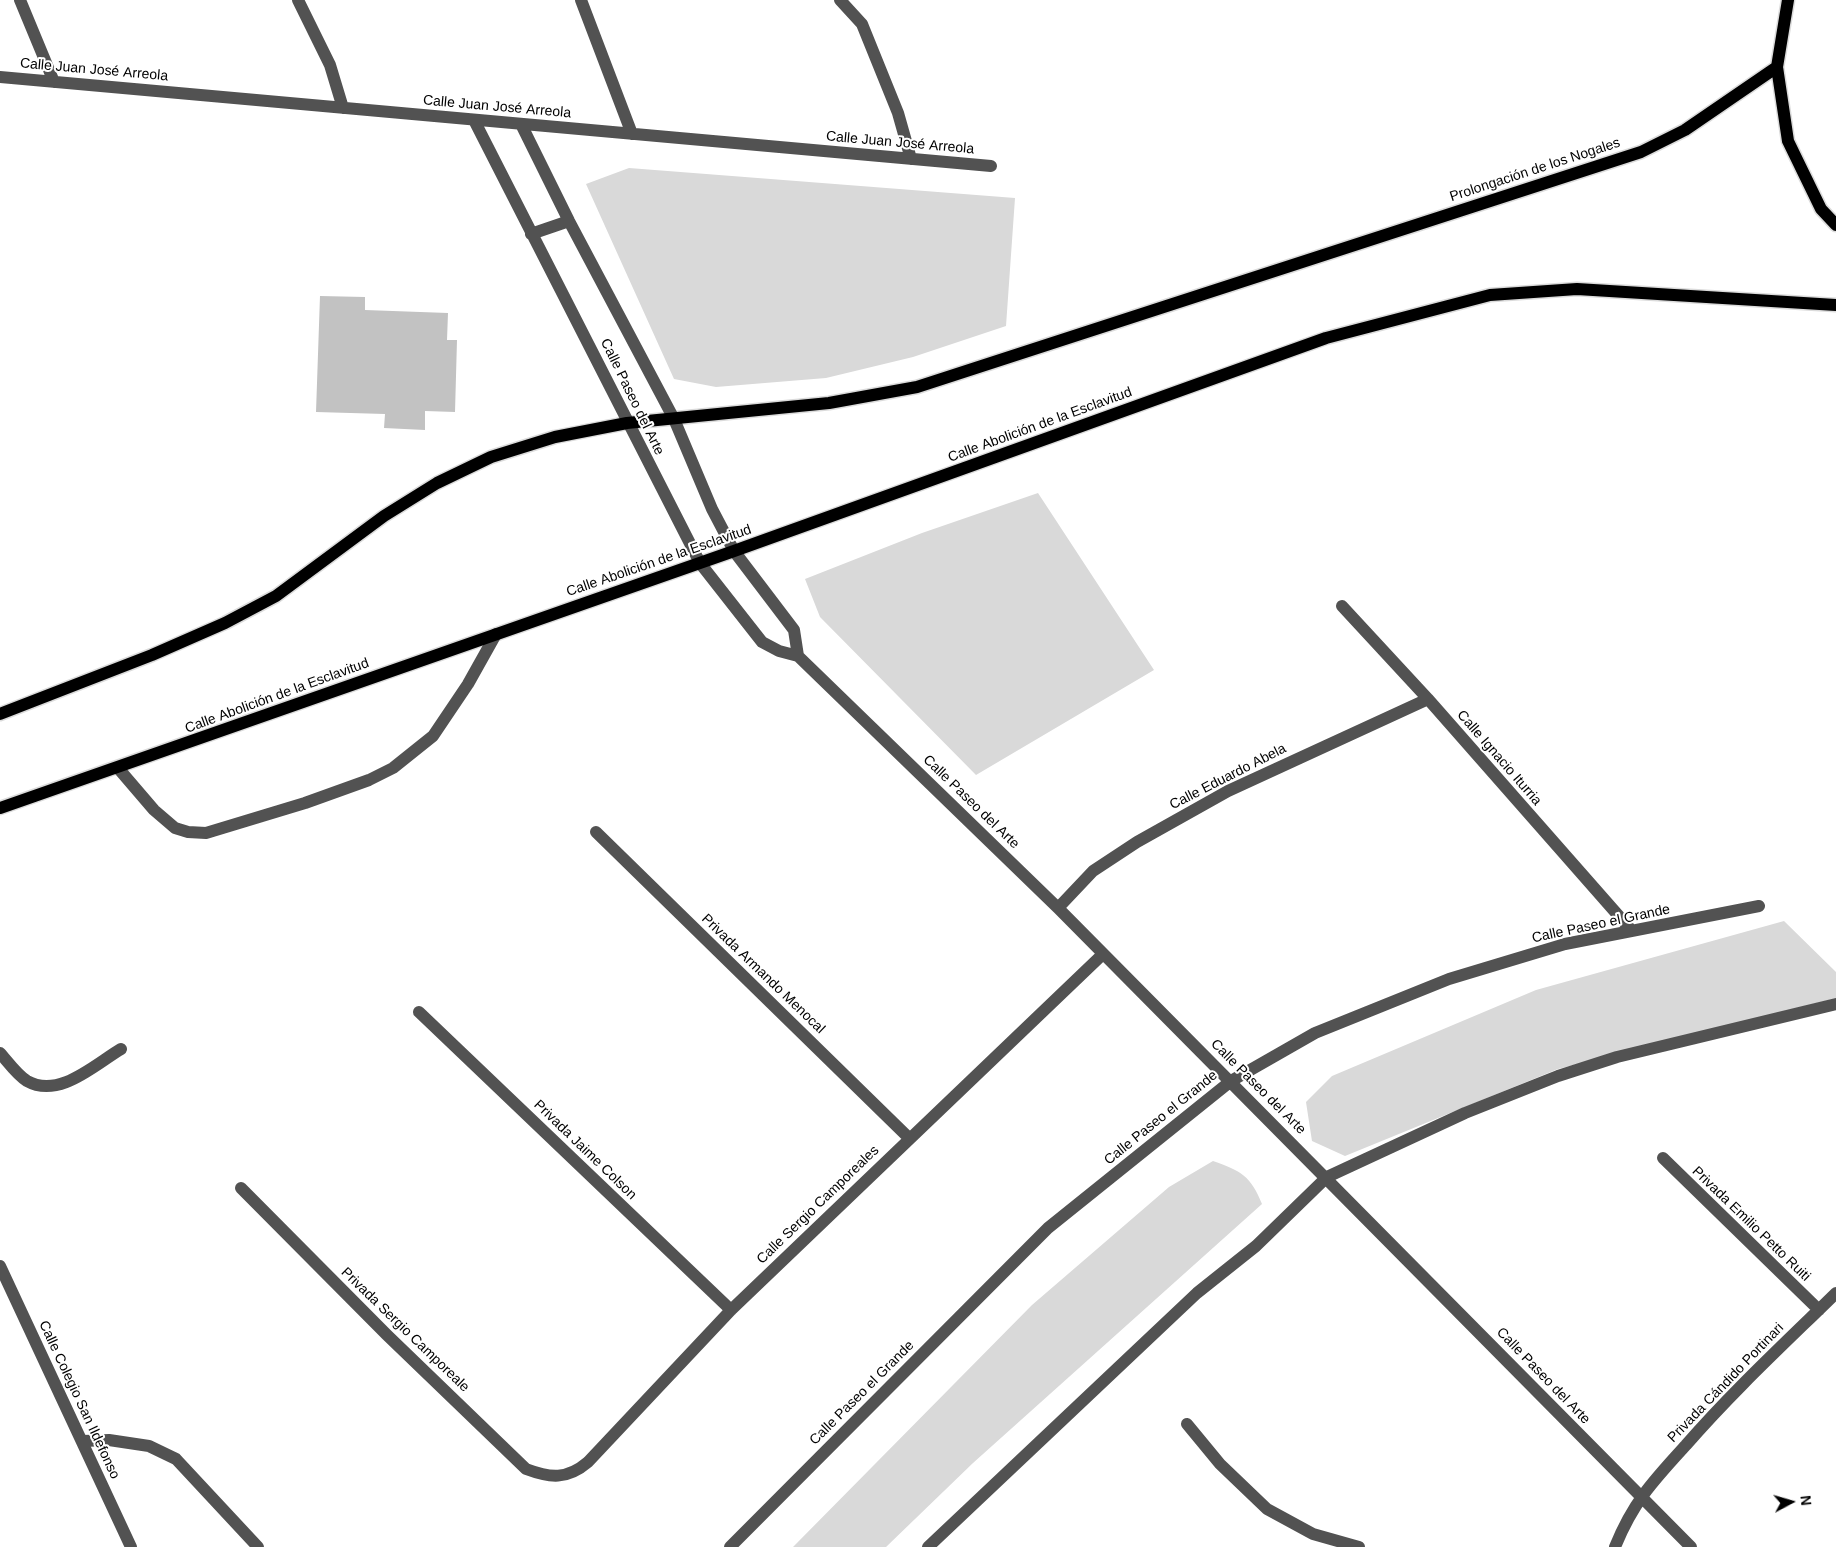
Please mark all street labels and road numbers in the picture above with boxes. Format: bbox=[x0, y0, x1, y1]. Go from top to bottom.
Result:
street label: Calle Juan José Arreola bbox=[19, 55, 169, 85]
street label: Calle Juan José Arreola bbox=[422, 92, 572, 122]
street label: Calle Juan José Arreola bbox=[825, 128, 975, 158]
street label: Prolongación de los Nogales bbox=[1448, 134, 1622, 206]
street label: Calle Paseo del Arte bbox=[596, 336, 668, 458]
street label: Calle Abolición de la Esclavitud bbox=[946, 384, 1134, 466]
street label: Calle Abolición de la Esclavitud bbox=[564, 521, 754, 601]
street label: Calle Abolición de la Esclavitud bbox=[183, 655, 371, 737]
street label: Calle Ignacio Iturria bbox=[1453, 707, 1545, 809]
street label: Calle Eduardo Abela bbox=[1167, 740, 1289, 814]
street label: Calle Paseo del Arte bbox=[919, 752, 1023, 852]
street label: Calle Paseo el Grande bbox=[1530, 901, 1672, 947]
street label: Privada Armando Menocal bbox=[698, 911, 828, 1037]
street label: Calle Paseo del Arte bbox=[1207, 1036, 1309, 1138]
street label: Calle Paseo el Grande bbox=[1101, 1067, 1221, 1169]
street label: Privada Jaime Colson bbox=[530, 1097, 640, 1203]
street label: Calle Sergio Camporeales bbox=[753, 1142, 883, 1268]
street label: Privada Emilio Petto Ruiti bbox=[1688, 1163, 1814, 1285]
street label: Privada Sergio Camporeale bbox=[337, 1264, 473, 1396]
street label: Calle Colegio San Ildefonso bbox=[35, 1318, 123, 1482]
street label: Privada Cándido Portinari bbox=[1665, 1320, 1787, 1446]
street label: Calle Paseo del Arte bbox=[1493, 1324, 1593, 1428]
street label: Calle Paseo el Grande bbox=[806, 1337, 918, 1449]

